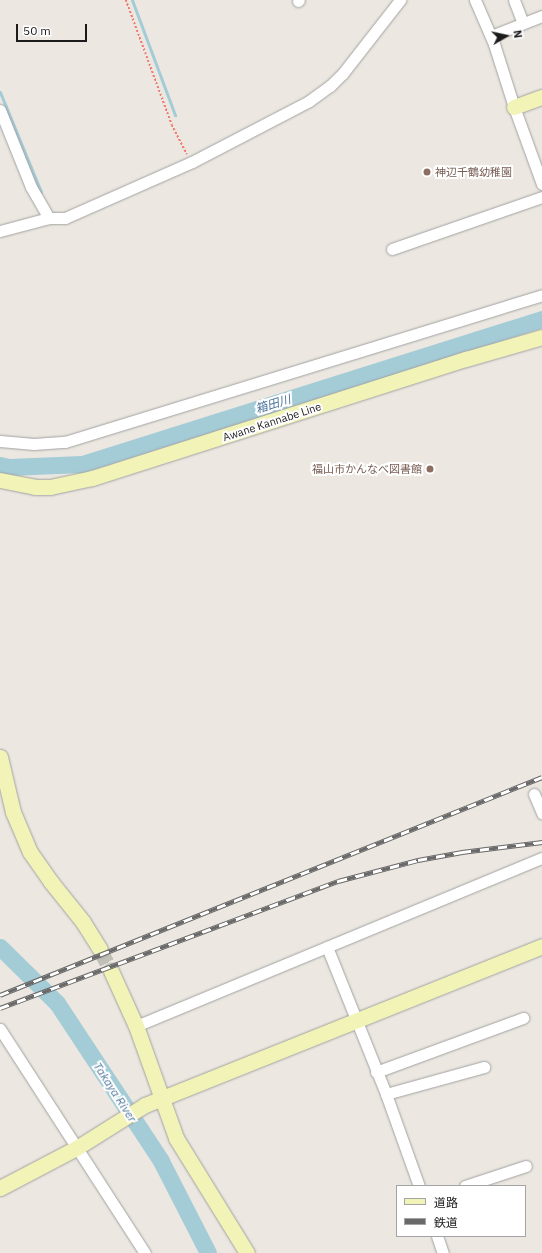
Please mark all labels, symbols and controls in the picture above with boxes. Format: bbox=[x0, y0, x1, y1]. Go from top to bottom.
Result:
scale bar bbox=[18, 16, 89, 42]
north arrow bbox=[486, 16, 526, 56]
text: 50 m bbox=[23, 23, 51, 38]
text: N bbox=[510, 29, 525, 39]
place label: 神辺千鶴幼稚園 bbox=[435, 165, 512, 179]
marker: 神辺千鶴幼稚園 bbox=[422, 167, 432, 177]
water label: 箱田川 bbox=[254, 392, 292, 416]
street label: Awane Kannabe Line bbox=[221, 400, 323, 444]
place label: 福山市かんなべ図書館 bbox=[312, 462, 422, 476]
marker: 福山市かんなべ図書館 bbox=[425, 464, 435, 474]
water label: Takaya River bbox=[90, 1059, 140, 1125]
legend bbox=[396, 1185, 526, 1237]
text: 道路 bbox=[434, 1195, 458, 1210]
text: 鉄道 bbox=[434, 1215, 458, 1230]

